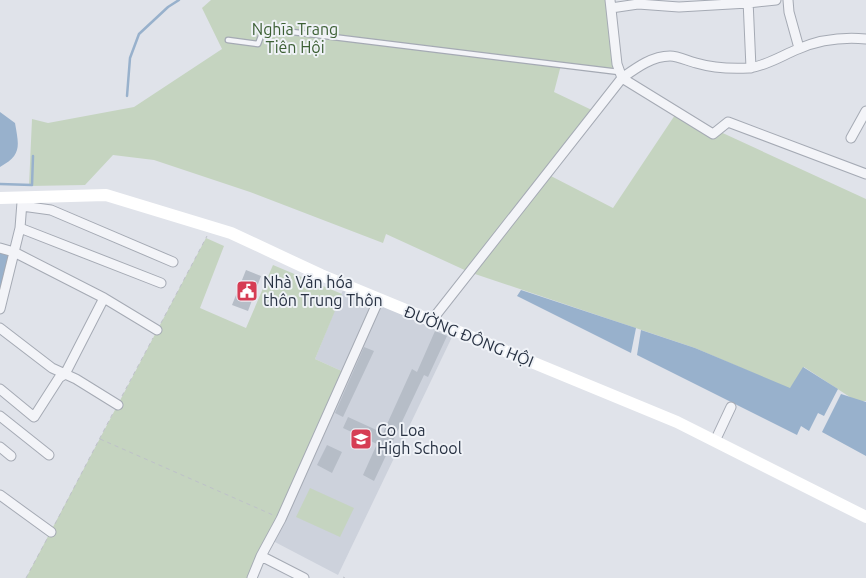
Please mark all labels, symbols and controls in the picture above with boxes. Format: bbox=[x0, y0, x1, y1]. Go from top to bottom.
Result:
park label: Nghĩa Trang Tiên Hội bbox=[252, 20, 338, 56]
place label: Nhà Văn hóa thôn Trung Thôn bbox=[263, 273, 383, 309]
public building icon: Nhà Văn hóa thôn Trung Thôn bbox=[235, 279, 259, 303]
street label: ĐƯỜNG ĐÔNG HỘI bbox=[402, 300, 537, 370]
place label: Co Loa High School bbox=[377, 421, 462, 457]
school or university icon: Co Loa High School bbox=[349, 427, 373, 451]

